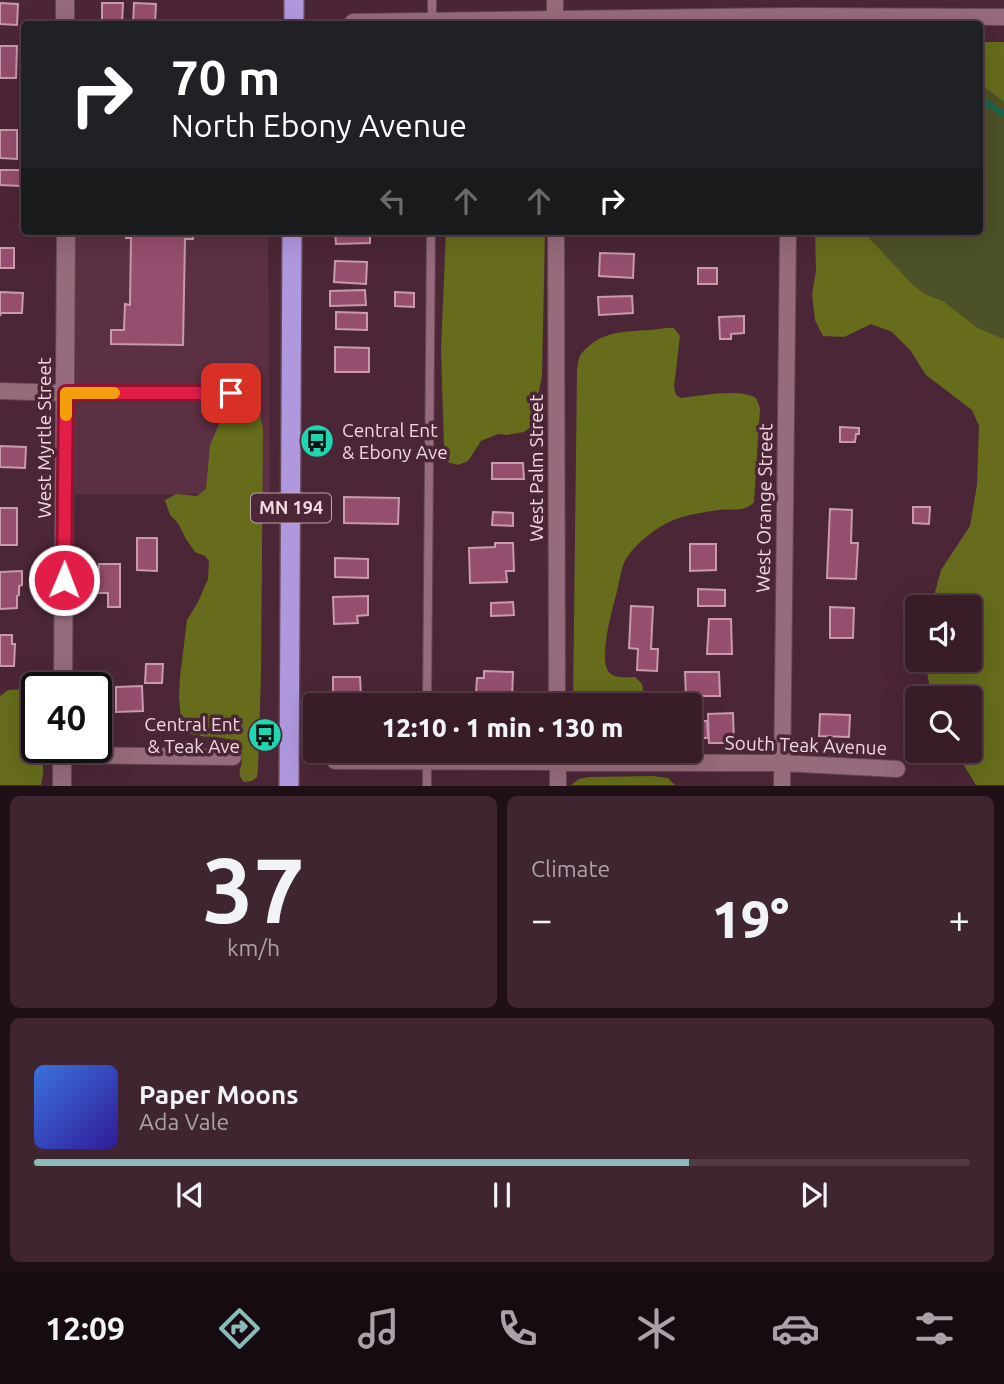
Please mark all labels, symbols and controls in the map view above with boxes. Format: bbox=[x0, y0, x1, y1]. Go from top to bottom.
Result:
icon: right bbox=[56, 49, 147, 140]
text: 70 m bbox=[171, 49, 280, 104]
text: North Ebony Avenue bbox=[171, 107, 467, 143]
icon: left bbox=[374, 182, 412, 220]
icon: ahead bbox=[447, 182, 485, 220]
icon: ahead bbox=[520, 182, 558, 220]
icon: right bbox=[593, 182, 631, 220]
street label: West Myrtle Street bbox=[33, 357, 55, 519]
pin bbox=[201, 363, 261, 423]
icon: arrive bbox=[212, 374, 250, 412]
street label: West Palm Street bbox=[525, 394, 547, 542]
place label: Central Ent & Ebony Ave bbox=[342, 419, 448, 463]
bus stop icon: Central Ent & Ebony Ave bbox=[298, 422, 336, 460]
street label: West Orange Street bbox=[752, 423, 776, 593]
road number: MN 194 bbox=[251, 494, 331, 522]
position arrow bbox=[27, 543, 101, 617]
map controls bbox=[905, 595, 982, 763]
button: sound bbox=[905, 595, 982, 672]
speed limit sign: 40 bbox=[21, 672, 112, 763]
button: search bbox=[905, 686, 982, 763]
place label: Central Ent & Teak Ave bbox=[144, 713, 241, 757]
text: 12:10 · 1 min · 130 m bbox=[382, 713, 623, 742]
bus stop icon: Central Ent & Teak Ave bbox=[246, 716, 284, 754]
street label: South Teak Avenue bbox=[724, 731, 888, 759]
text: 37 bbox=[202, 838, 305, 940]
text: Climate bbox=[531, 856, 610, 881]
text: 19° bbox=[712, 890, 789, 948]
text: − bbox=[531, 898, 552, 940]
text: + bbox=[949, 898, 970, 940]
text: km/h bbox=[227, 935, 280, 960]
text: Paper Moons bbox=[139, 1080, 298, 1109]
text: Ada Vale bbox=[139, 1109, 229, 1134]
icon: previous bbox=[171, 1176, 209, 1214]
icon: pause bbox=[483, 1176, 521, 1214]
icon: next bbox=[795, 1176, 833, 1214]
icon: directions bbox=[215, 1304, 264, 1353]
icon: music bbox=[354, 1304, 403, 1353]
icon: phone bbox=[493, 1304, 542, 1353]
icon: climate bbox=[632, 1304, 681, 1353]
icon: car bbox=[771, 1304, 820, 1353]
icon: filters bbox=[910, 1304, 959, 1353]
text: 12:09 bbox=[45, 1310, 125, 1346]

